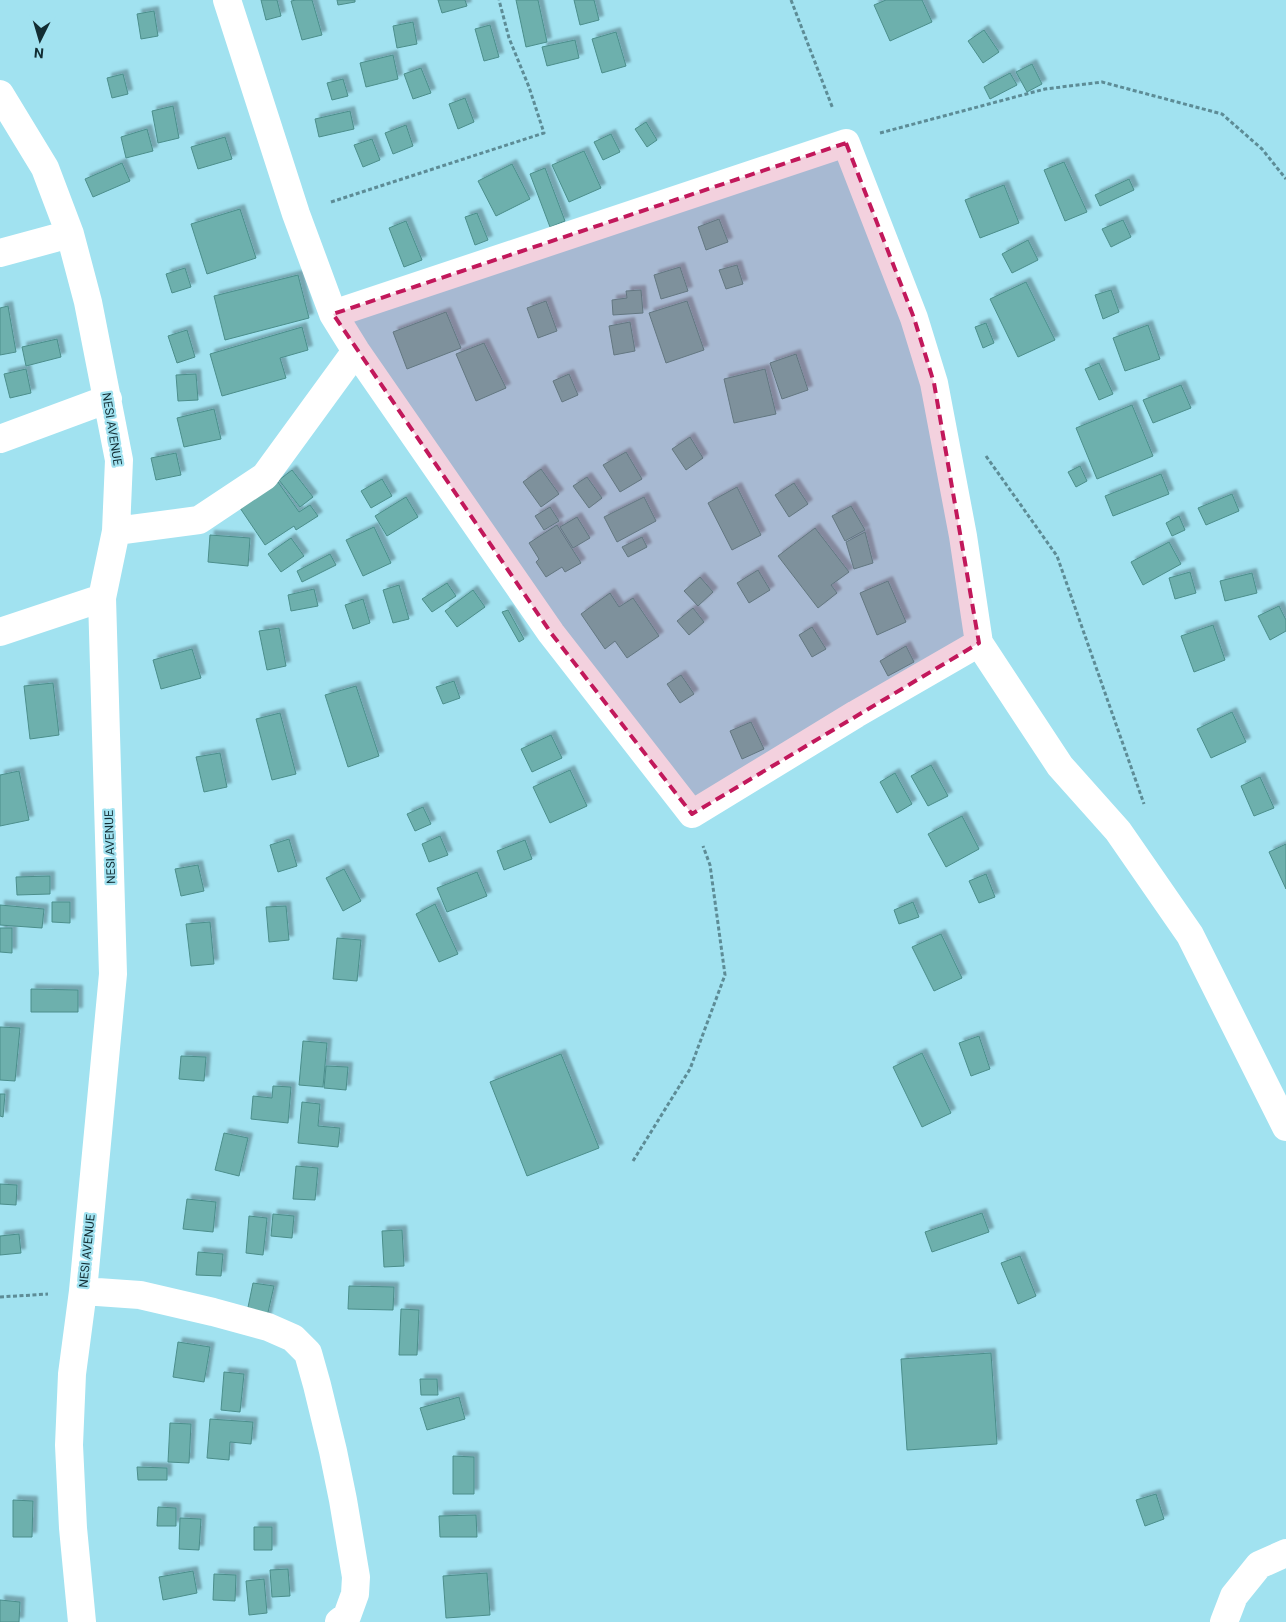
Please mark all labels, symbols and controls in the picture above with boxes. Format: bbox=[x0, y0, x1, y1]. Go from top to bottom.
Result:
north arrow bbox=[15, 15, 65, 65]
text: N bbox=[33, 45, 44, 61]
street label: NESI AVENUE bbox=[99, 392, 125, 467]
street label: NESI AVENUE bbox=[102, 810, 118, 884]
street label: NESI AVENUE bbox=[76, 1213, 98, 1288]

